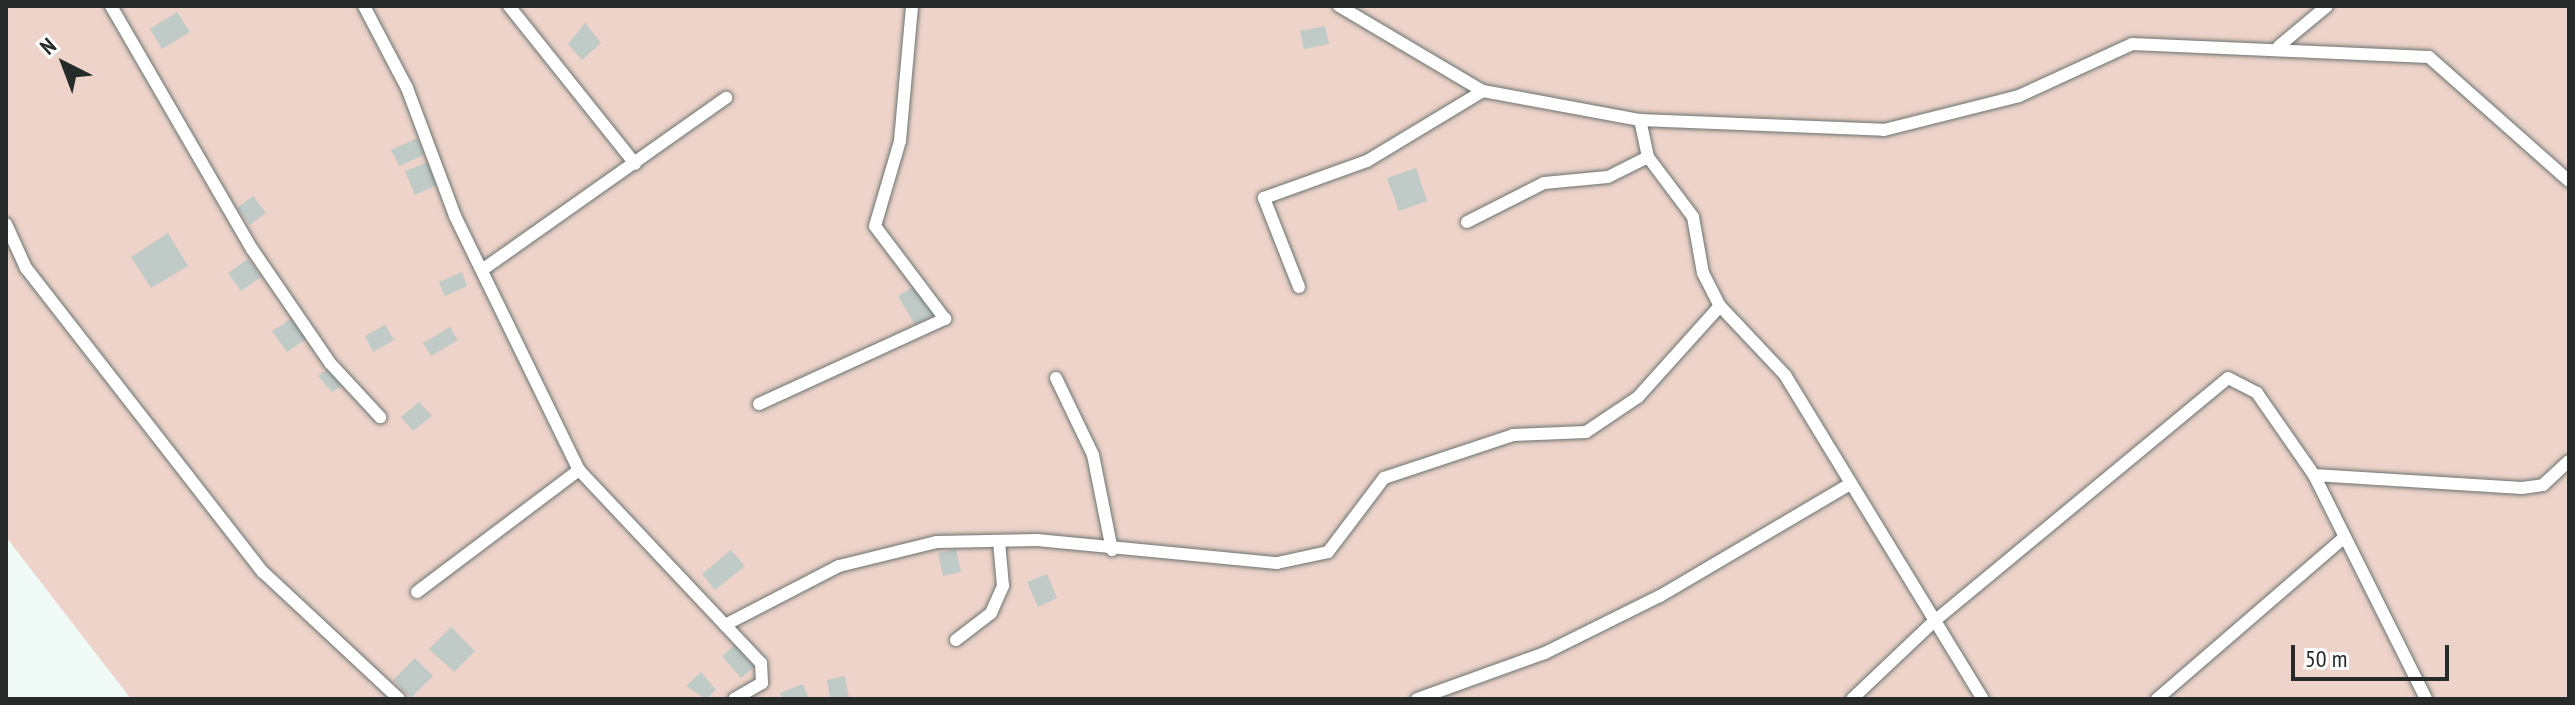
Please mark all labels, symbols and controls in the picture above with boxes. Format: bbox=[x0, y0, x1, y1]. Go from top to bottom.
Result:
north arrow bbox=[24, 24, 104, 104]
text: N bbox=[34, 32, 62, 61]
scale bar bbox=[2295, 629, 2453, 679]
text: 50 m bbox=[2305, 643, 2347, 674]

